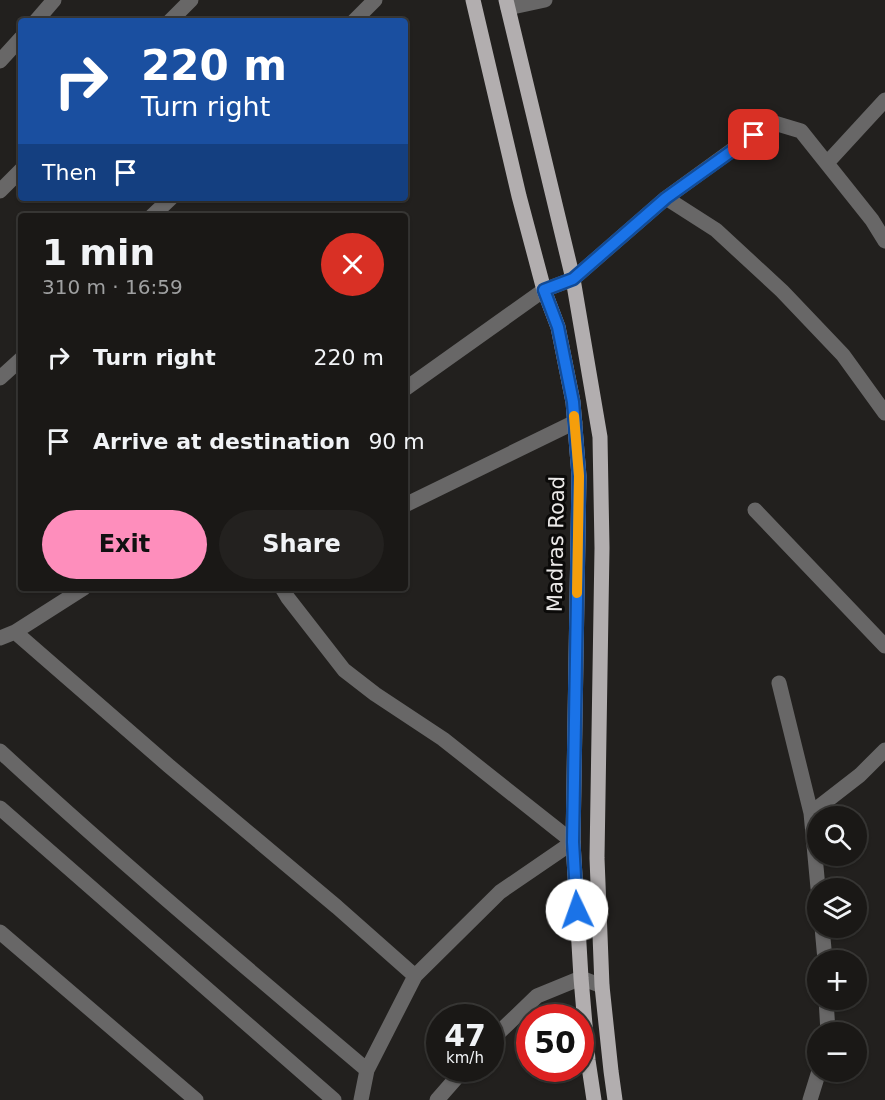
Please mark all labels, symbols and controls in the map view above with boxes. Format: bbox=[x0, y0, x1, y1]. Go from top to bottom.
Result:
text: 220 m bbox=[141, 41, 287, 90]
icon: right bbox=[42, 42, 120, 120]
text: Turn right bbox=[141, 91, 270, 122]
pin bbox=[728, 109, 779, 160]
icon: arrive bbox=[737, 118, 770, 151]
icon: arrive bbox=[109, 156, 142, 189]
text: Then bbox=[42, 160, 97, 185]
text: 1 min bbox=[42, 232, 155, 273]
button: close bbox=[321, 233, 384, 296]
text: 310 m · 16:59 bbox=[42, 275, 183, 299]
icon: right bbox=[42, 341, 75, 374]
text: Turn right bbox=[93, 345, 216, 370]
text: 220 m bbox=[314, 345, 384, 370]
icon: arrive bbox=[42, 425, 75, 458]
text: Arrive at destination bbox=[93, 429, 350, 454]
text: 90 m bbox=[368, 429, 425, 454]
street label: Madras Road bbox=[543, 476, 569, 612]
button: Exit bbox=[42, 510, 207, 579]
button: Share bbox=[219, 510, 384, 579]
map controls bbox=[807, 806, 867, 1082]
button: search bbox=[807, 806, 867, 866]
position arrow bbox=[545, 878, 609, 942]
button: layers bbox=[807, 878, 867, 938]
button: + bbox=[807, 950, 867, 1010]
speed limit sign: 50 bbox=[516, 1004, 594, 1082]
text: 47 bbox=[444, 1018, 486, 1053]
button: − bbox=[807, 1022, 867, 1082]
text: km/h bbox=[446, 1049, 484, 1067]

